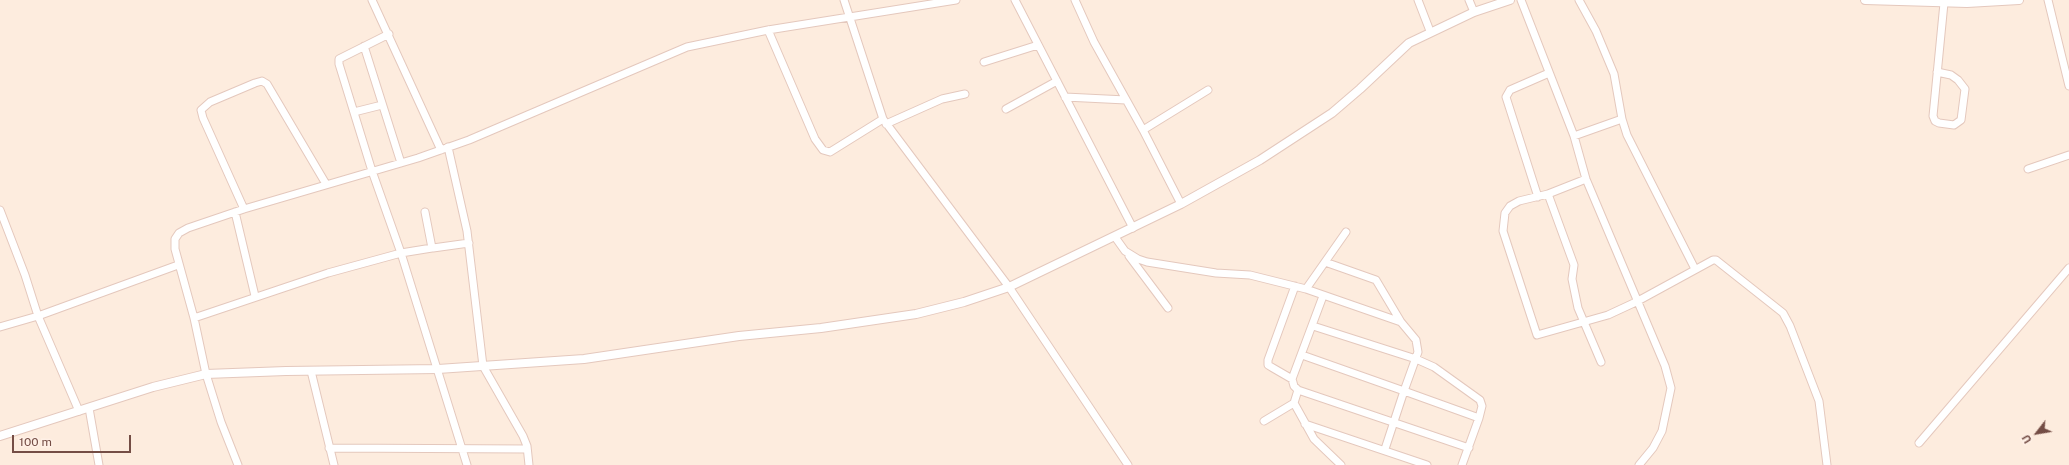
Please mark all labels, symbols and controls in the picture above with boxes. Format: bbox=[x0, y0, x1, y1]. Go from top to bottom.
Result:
north arrow bbox=[2017, 413, 2057, 453]
scale bar bbox=[14, 427, 133, 453]
text: U bbox=[2020, 433, 2034, 446]
text: 100 m bbox=[19, 435, 52, 449]

